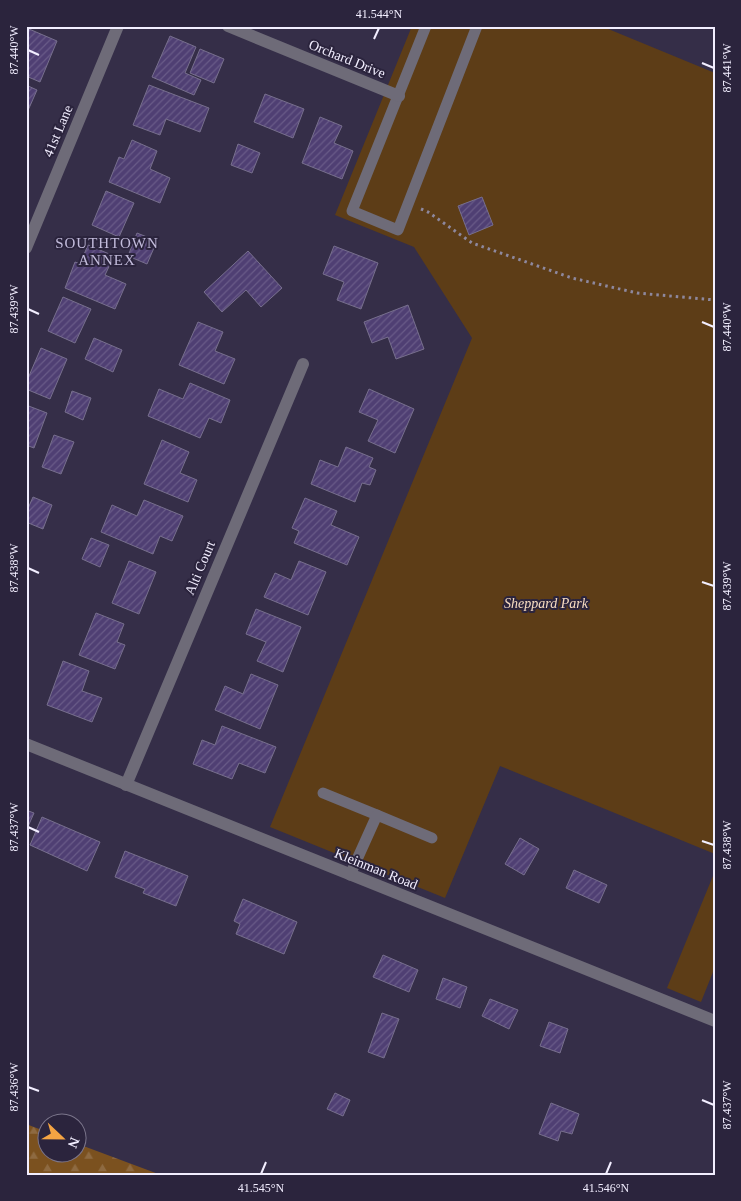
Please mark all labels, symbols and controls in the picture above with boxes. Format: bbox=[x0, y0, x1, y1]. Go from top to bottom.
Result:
text: 41.544°N bbox=[356, 7, 403, 21]
text: 87.440°W bbox=[7, 25, 21, 75]
street label: Orchard Drive bbox=[307, 37, 387, 81]
text: 87.441°W bbox=[720, 43, 734, 93]
street label: 41st Lane bbox=[40, 103, 76, 159]
district label: SOUTHTOWN ANNEX bbox=[55, 235, 159, 268]
text: 87.439°W bbox=[7, 284, 21, 334]
text: 87.440°W bbox=[720, 302, 734, 352]
street label: Alti Court bbox=[182, 539, 218, 597]
text: 87.438°W bbox=[7, 543, 21, 593]
text: 87.439°W bbox=[720, 561, 734, 611]
park label: Sheppard Park bbox=[504, 596, 589, 611]
text: 87.437°W bbox=[7, 802, 21, 852]
text: 87.438°W bbox=[720, 820, 734, 870]
street label: Kleinman Road bbox=[332, 846, 420, 892]
text: 87.436°W bbox=[7, 1062, 21, 1112]
text: 87.437°W bbox=[720, 1080, 734, 1130]
north arrow bbox=[38, 1114, 88, 1164]
text: N bbox=[65, 1135, 82, 1150]
text: 41.545°N bbox=[238, 1181, 285, 1195]
text: 41.546°N bbox=[583, 1181, 630, 1195]

